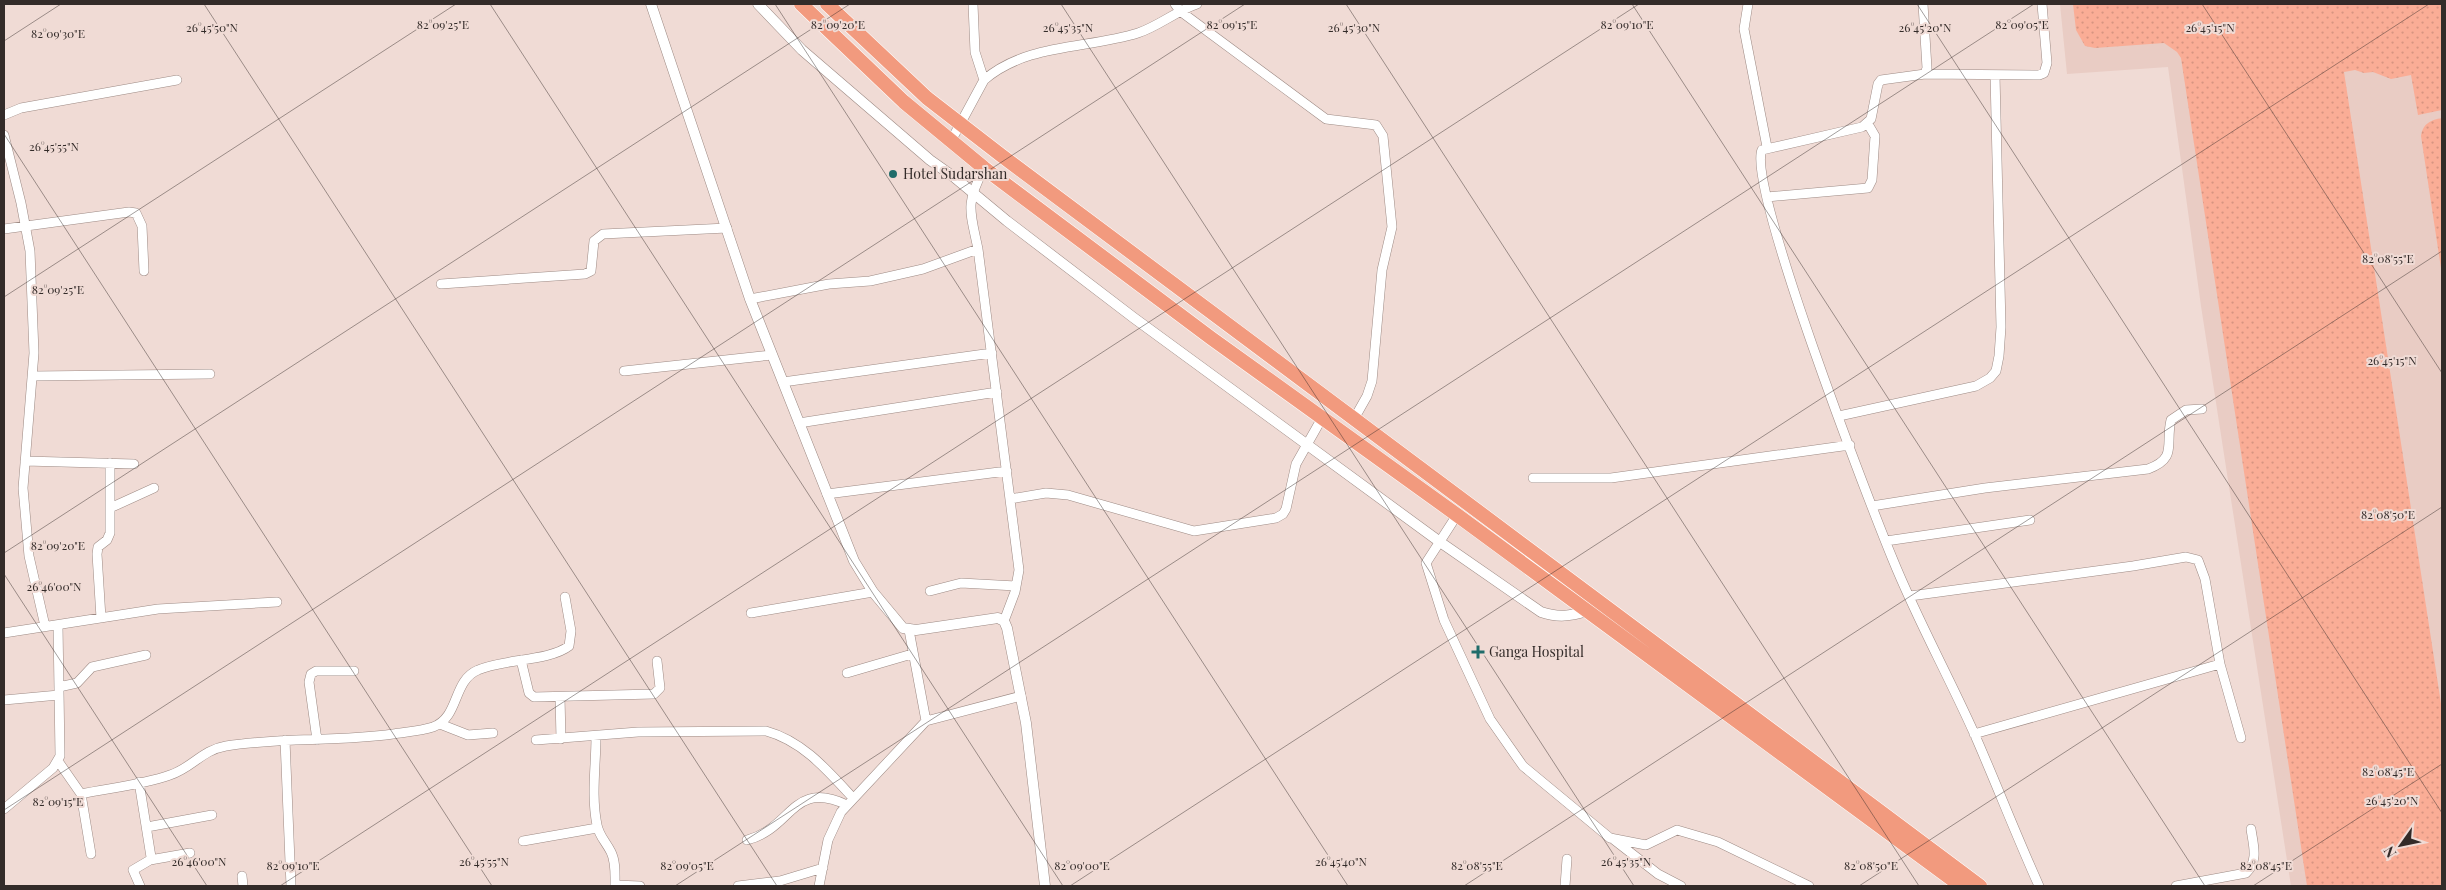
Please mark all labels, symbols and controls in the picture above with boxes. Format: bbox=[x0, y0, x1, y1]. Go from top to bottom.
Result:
text: 82°09'25"E bbox=[417, 16, 469, 32]
text: 82°09'20"E bbox=[811, 16, 865, 32]
text: 82°09'15"E bbox=[1207, 16, 1257, 32]
text: 82°09'10"E bbox=[1600, 16, 1654, 32]
text: 82°09'05"E bbox=[1995, 16, 2049, 32]
text: 26°45'50"N bbox=[186, 19, 239, 35]
text: 26°45'35"N bbox=[1043, 19, 1094, 35]
text: 26°45'30"N bbox=[1328, 19, 1381, 35]
text: 26°45'20"N bbox=[1899, 19, 1952, 35]
text: 26°45'15"N bbox=[2185, 19, 2235, 35]
text: 82°09'30"E bbox=[31, 25, 85, 41]
text: 26°45'55"N bbox=[29, 138, 79, 154]
place label: Hotel Sudarshan bbox=[903, 164, 1008, 183]
marker: Hotel Sudarshan bbox=[887, 168, 899, 180]
text: 82°08'55"E bbox=[2362, 250, 2414, 266]
text: 82°09'25"E bbox=[32, 281, 84, 297]
text: 26°45'15"N bbox=[2367, 352, 2417, 368]
text: 82°08'50"E bbox=[2361, 506, 2415, 522]
text: 82°09'20"E bbox=[31, 537, 85, 553]
text: 26°46'00"N bbox=[26, 578, 82, 594]
place label: Ganga Hospital bbox=[1489, 642, 1584, 661]
marker: Ganga Hospital bbox=[1471, 645, 1485, 659]
text: 82°08'45"E bbox=[2362, 763, 2414, 779]
text: 26°45'20"N bbox=[2366, 792, 2419, 808]
text: 82°09'15"E bbox=[33, 793, 83, 809]
north arrow bbox=[2376, 820, 2426, 870]
text: N bbox=[2379, 843, 2400, 862]
text: 26°46'00"N bbox=[171, 853, 227, 869]
text: 26°45'55"N bbox=[459, 853, 509, 869]
text: 26°45'40"N bbox=[1315, 853, 1368, 869]
text: 26°45'35"N bbox=[1601, 853, 1652, 869]
text: 82°09'10"E bbox=[266, 857, 320, 873]
text: 82°09'05"E bbox=[660, 857, 714, 873]
text: 82°09'00"E bbox=[1054, 857, 1110, 873]
text: 82°08'55"E bbox=[1451, 857, 1503, 873]
text: 82°08'50"E bbox=[1844, 857, 1898, 873]
text: 82°08'45"E bbox=[2240, 857, 2292, 873]

